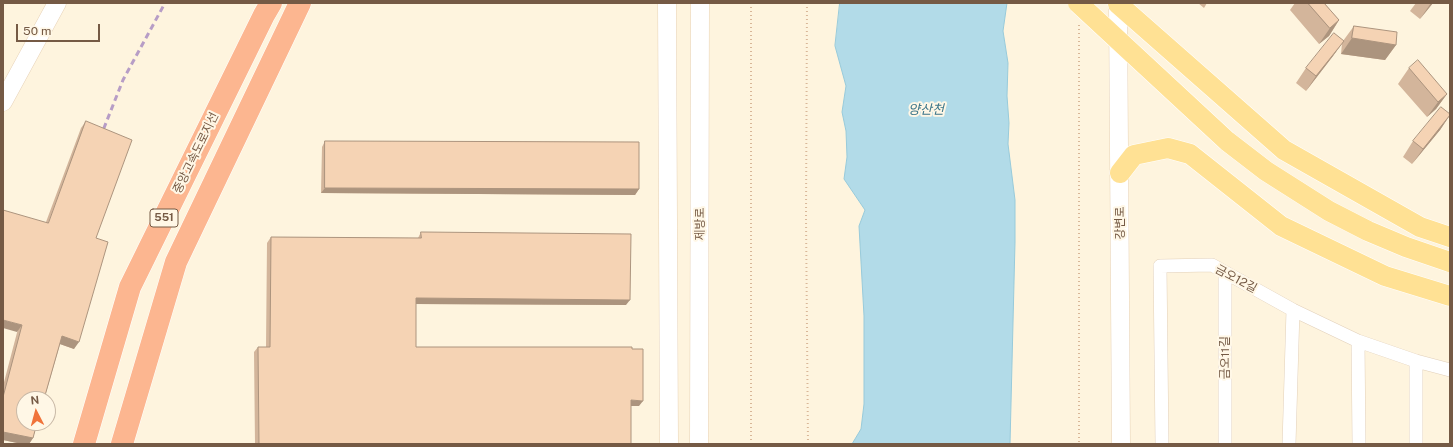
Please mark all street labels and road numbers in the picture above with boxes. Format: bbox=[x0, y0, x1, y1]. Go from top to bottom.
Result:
street label: 중앙고속도로지선 bbox=[170, 110, 222, 196]
street label: 강변로 bbox=[1113, 206, 1127, 240]
street label: 제방로 bbox=[693, 207, 707, 241]
road number: 551 bbox=[150, 209, 178, 227]
street label: 금오12길 bbox=[1213, 262, 1259, 296]
street label: 금오11길 bbox=[1218, 337, 1232, 379]

